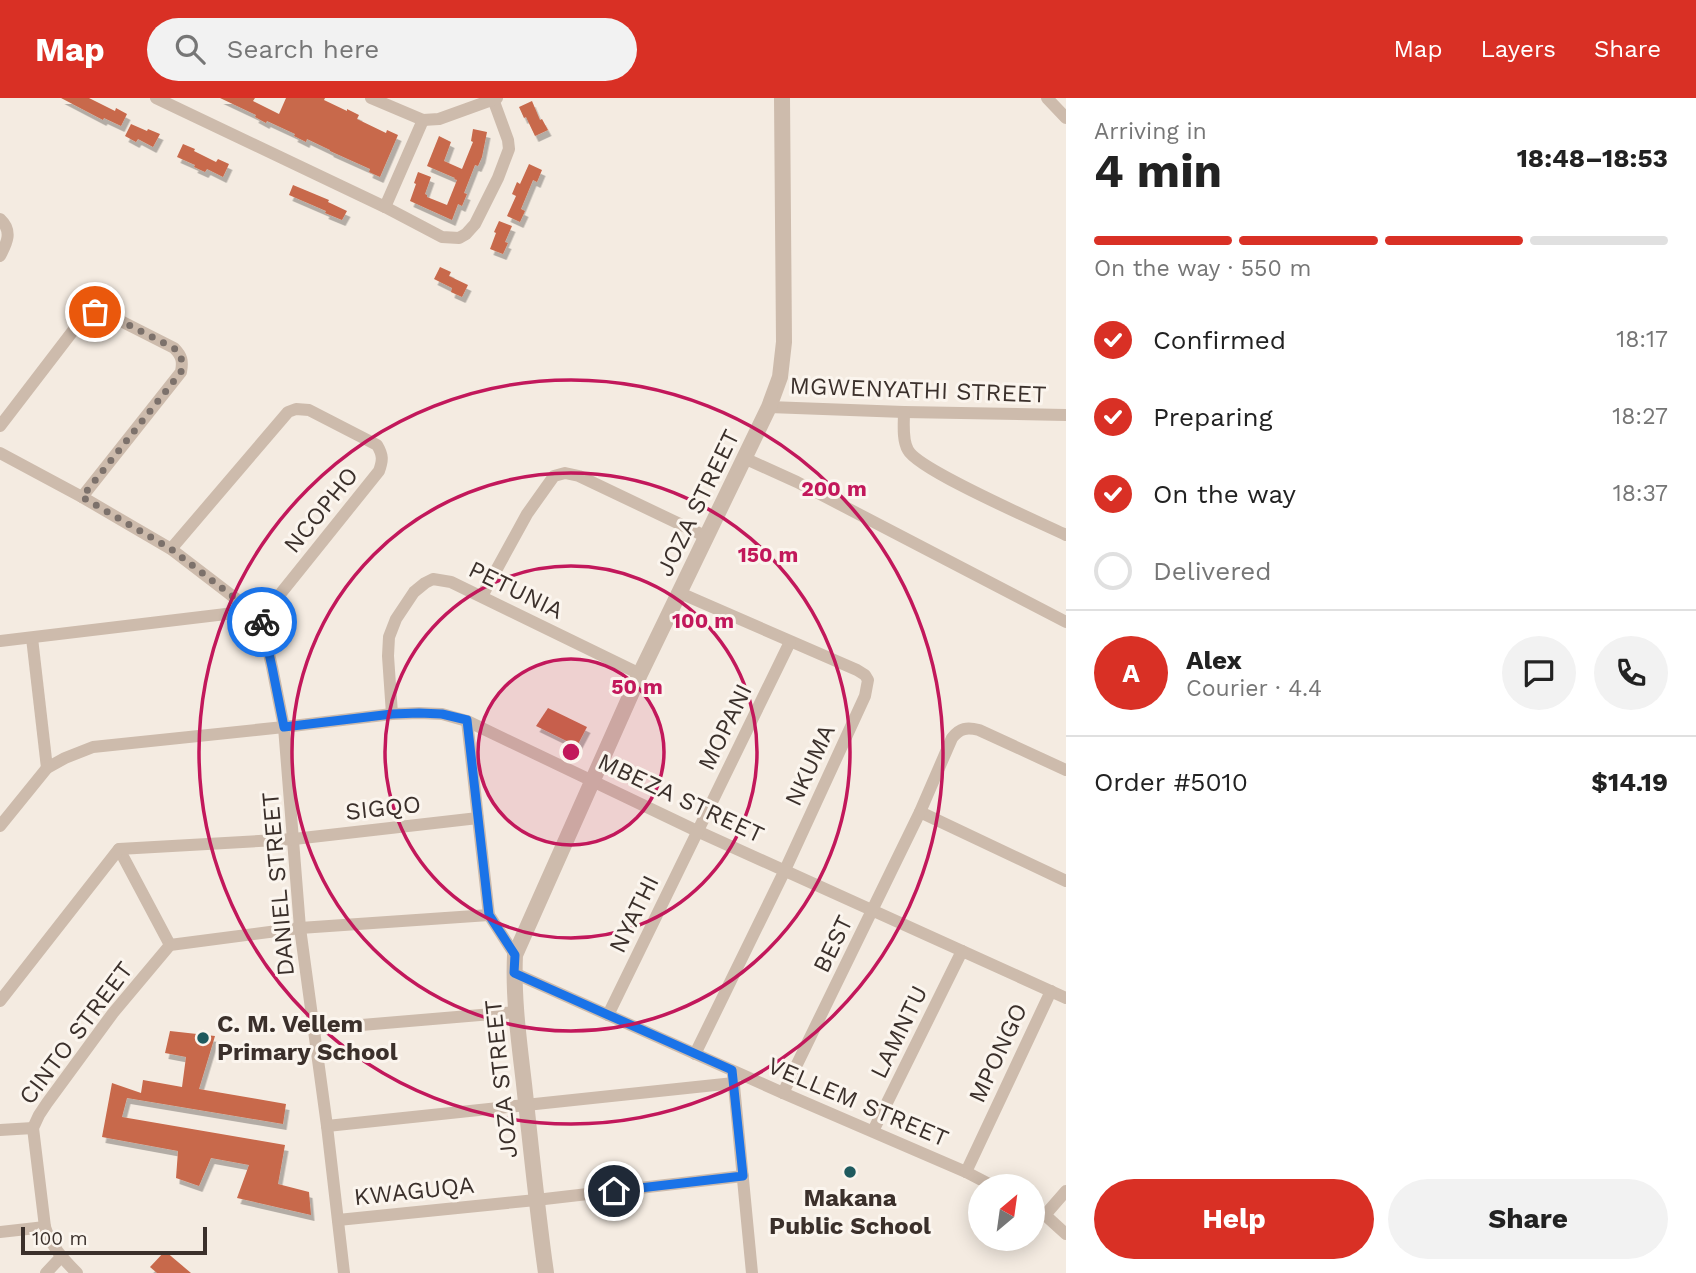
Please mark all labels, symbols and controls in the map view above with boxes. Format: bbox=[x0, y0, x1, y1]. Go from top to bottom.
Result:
search box bbox=[147, 18, 637, 81]
text: Map bbox=[35, 30, 105, 69]
icon: search bbox=[171, 30, 209, 68]
text: Search here bbox=[227, 34, 379, 64]
text: Map bbox=[1394, 35, 1442, 63]
text: Layers bbox=[1480, 35, 1556, 63]
text: Share bbox=[1594, 35, 1661, 63]
text: Arriving in bbox=[1094, 118, 1207, 145]
text: 18:48–18:53 bbox=[1517, 143, 1668, 173]
text: 4 min bbox=[1094, 144, 1222, 198]
text: On the way · 550 m bbox=[1094, 255, 1312, 282]
pin bbox=[65, 282, 125, 342]
icon: bag bbox=[76, 293, 114, 331]
icon: check bbox=[1094, 321, 1132, 359]
text: Confirmed bbox=[1153, 325, 1286, 355]
text: 18:17 bbox=[1616, 326, 1668, 353]
street label: MGWENYATHI STREET bbox=[789, 372, 1047, 408]
icon: check bbox=[1094, 398, 1132, 436]
text: Preparing bbox=[1153, 402, 1273, 432]
text: 18:27 bbox=[1612, 403, 1668, 430]
street label: JOZA STREET bbox=[650, 425, 746, 581]
street label: NCOPHO bbox=[278, 461, 364, 559]
icon: check bbox=[1094, 475, 1132, 513]
text: 200 m bbox=[801, 476, 867, 501]
text: On the way bbox=[1153, 479, 1296, 509]
text: 18:37 bbox=[1613, 480, 1668, 507]
text: 150 m bbox=[738, 542, 798, 567]
street label: PETUNIA bbox=[464, 555, 568, 625]
text: Delivered bbox=[1153, 556, 1272, 586]
courier bbox=[227, 587, 297, 657]
icon: bike bbox=[243, 603, 281, 641]
text: 100 m bbox=[672, 608, 734, 633]
button: chat bbox=[1502, 636, 1576, 710]
button: phone bbox=[1594, 636, 1668, 710]
text: Alex bbox=[1186, 645, 1242, 675]
text: A bbox=[1122, 658, 1140, 688]
text: 50 m bbox=[611, 674, 663, 699]
text: Courier · 4.4 bbox=[1186, 675, 1322, 702]
street label: MOPANI bbox=[692, 679, 758, 775]
street label: NKUMA bbox=[779, 720, 841, 810]
centre of rings bbox=[559, 740, 583, 764]
street label: MBEZA STREET bbox=[594, 747, 768, 849]
text: Order #5010 bbox=[1094, 767, 1248, 797]
text: $14.19 bbox=[1591, 767, 1668, 797]
street label: SIGQO bbox=[344, 790, 422, 826]
street label: DANIEL STREET bbox=[256, 791, 300, 977]
street label: NYATHI bbox=[603, 871, 665, 957]
street label: BEST bbox=[807, 911, 859, 977]
street label: CINTO STREET bbox=[13, 956, 139, 1110]
street label: LAMNTU bbox=[865, 981, 933, 1083]
street label: JOZA STREET bbox=[479, 998, 523, 1160]
street label: MPONGO bbox=[963, 999, 1033, 1107]
place label: C. M. Vellem Primary School bbox=[217, 1010, 398, 1066]
marker: C. M. Vellem Primary School bbox=[195, 1030, 211, 1046]
street label: VELLEM STREET bbox=[763, 1051, 953, 1153]
pin bbox=[584, 1161, 644, 1221]
marker: Makana Public School bbox=[842, 1164, 858, 1180]
street label: KWAGUQA bbox=[352, 1171, 476, 1211]
icon: home bbox=[595, 1172, 633, 1210]
north arrow bbox=[968, 1174, 1045, 1251]
map controls bbox=[968, 1174, 1045, 1251]
button: Help bbox=[1094, 1179, 1374, 1259]
button: Share bbox=[1388, 1179, 1668, 1259]
place label: Makana Public School bbox=[769, 1184, 931, 1240]
scale bar bbox=[21, 1224, 206, 1256]
text: 100 m bbox=[32, 1227, 88, 1250]

